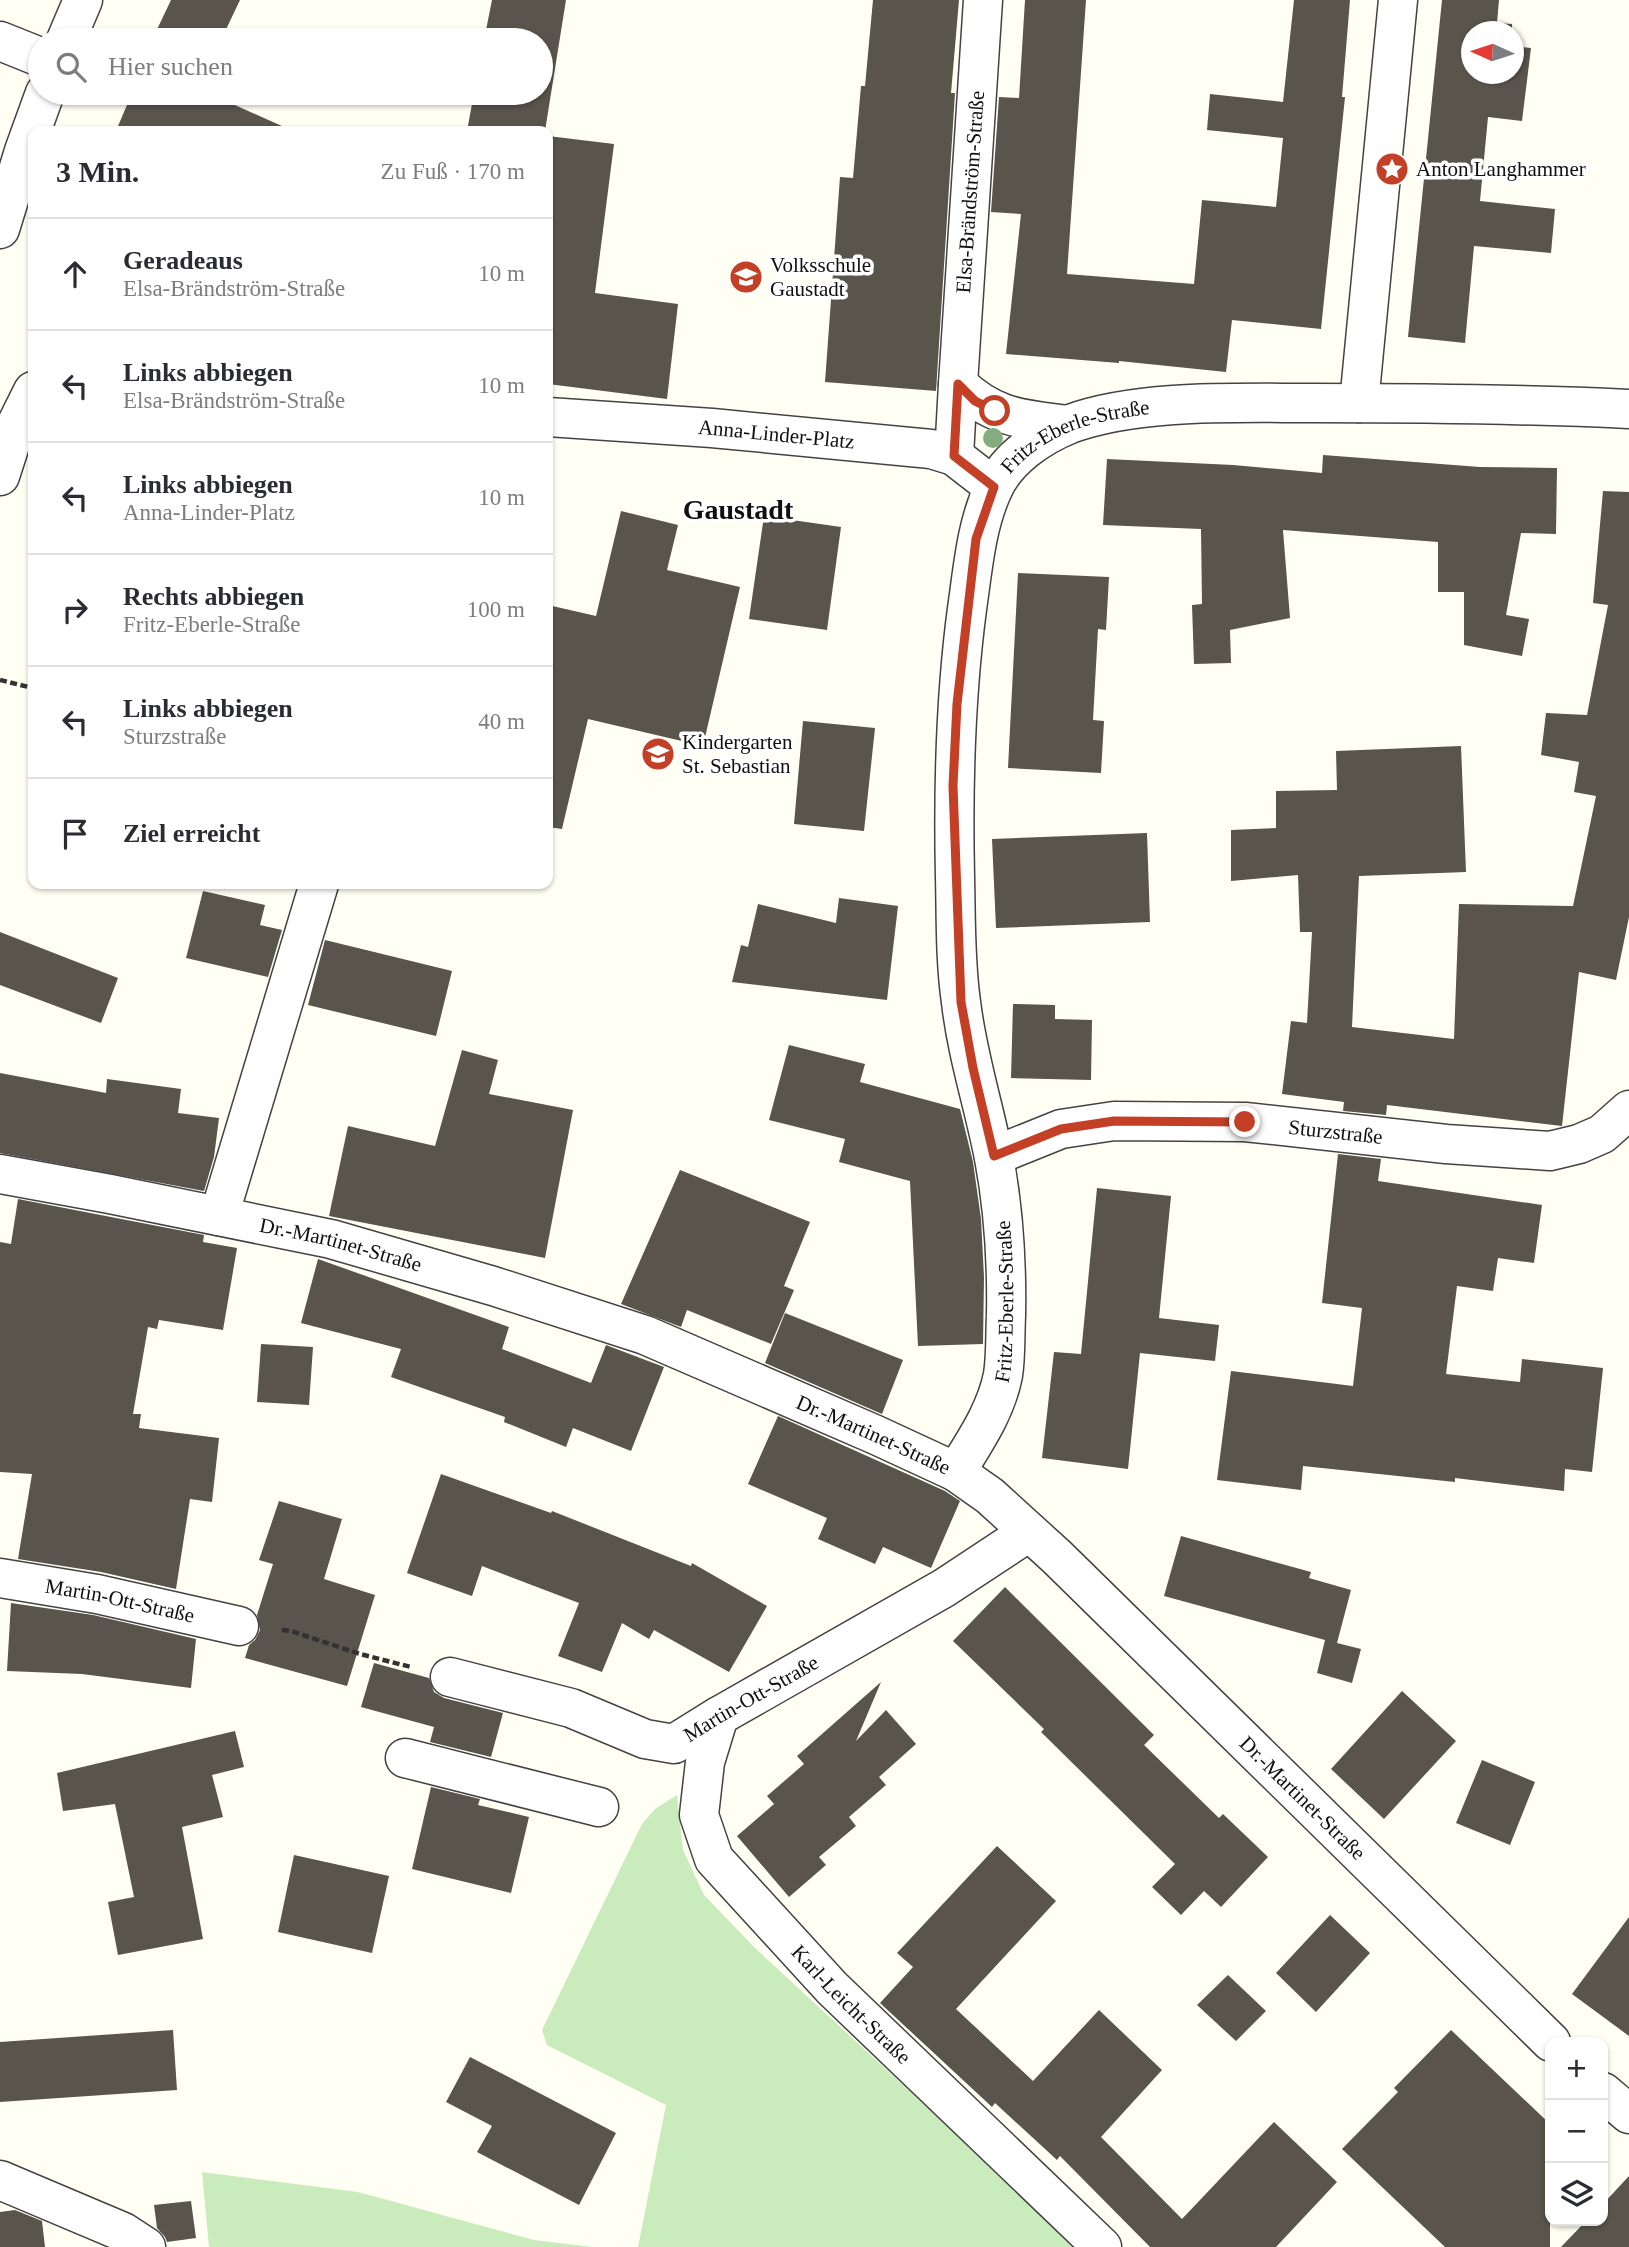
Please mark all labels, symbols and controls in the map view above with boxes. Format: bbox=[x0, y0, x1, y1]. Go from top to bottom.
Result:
north arrow bbox=[1461, 21, 1524, 84]
search box bbox=[28, 28, 553, 105]
icon: search bbox=[52, 48, 90, 86]
text: Hier suchen bbox=[108, 52, 233, 81]
street label: Elsa-Brändström-Straße bbox=[951, 90, 989, 294]
place icon: Anton Langhammer bbox=[1373, 150, 1411, 188]
text: 3 Min. bbox=[56, 155, 139, 188]
place label: Anton Langhammer bbox=[1416, 157, 1586, 181]
text: Zu Fuß · 170 m bbox=[381, 159, 525, 184]
text: Geradeaus bbox=[123, 246, 243, 275]
place label: Volksschule Gaustadt bbox=[770, 253, 871, 301]
icon: ahead bbox=[56, 255, 94, 293]
school or university icon: Volksschule Gaustadt bbox=[727, 258, 765, 296]
text: 10 m bbox=[478, 261, 525, 286]
text: Elsa-Brändström-Straße bbox=[123, 276, 345, 301]
text: Links abbiegen bbox=[123, 358, 293, 387]
icon: left bbox=[56, 367, 94, 405]
text: 10 m bbox=[478, 373, 525, 398]
text: Elsa-Brändström-Straße bbox=[123, 388, 345, 413]
route start bbox=[979, 395, 1010, 426]
street label: Fritz-Eberle-Straße bbox=[995, 395, 1151, 478]
street label: Anna-Linder-Platz bbox=[697, 415, 856, 454]
text: Links abbiegen bbox=[123, 470, 293, 499]
icon: left bbox=[56, 479, 94, 517]
text: 10 m bbox=[478, 485, 525, 510]
district label: Gaustadt bbox=[683, 494, 794, 525]
text: Anna-Linder-Platz bbox=[123, 500, 295, 525]
text: Rechts abbiegen bbox=[123, 582, 304, 611]
icon: right bbox=[56, 591, 94, 629]
text: 100 m bbox=[467, 597, 525, 622]
text: Fritz-Eberle-Straße bbox=[123, 612, 301, 637]
text: Links abbiegen bbox=[123, 694, 293, 723]
icon: left bbox=[56, 703, 94, 741]
text: 40 m bbox=[478, 709, 525, 734]
text: Sturzstraße bbox=[123, 724, 226, 749]
place label: Kindergarten St. Sebastian bbox=[682, 730, 793, 778]
school or university icon: Kindergarten St. Sebastian bbox=[639, 735, 677, 773]
icon: arrive bbox=[56, 815, 94, 853]
text: Ziel erreicht bbox=[123, 819, 260, 848]
route end bbox=[1229, 1106, 1260, 1137]
street label: Sturzstraße bbox=[1287, 1115, 1384, 1149]
street label: Dr.-Martinet-Straße bbox=[258, 1213, 424, 1277]
street label: Fritz-Eberle-Straße bbox=[990, 1220, 1018, 1385]
street label: Dr.-Martinet-Straße bbox=[793, 1390, 954, 1480]
street label: Martin-Ott-Straße bbox=[44, 1574, 197, 1628]
street label: Martin-Ott-Straße bbox=[679, 1650, 823, 1747]
street label: Dr.-Martinet-Straße bbox=[1235, 1731, 1370, 1865]
street label: Karl-Leicht-Straße bbox=[787, 1940, 916, 2069]
map controls bbox=[1545, 2037, 1608, 2226]
button: + bbox=[1545, 2037, 1608, 2100]
button: − bbox=[1545, 2100, 1608, 2163]
button: layers bbox=[1545, 2163, 1608, 2226]

